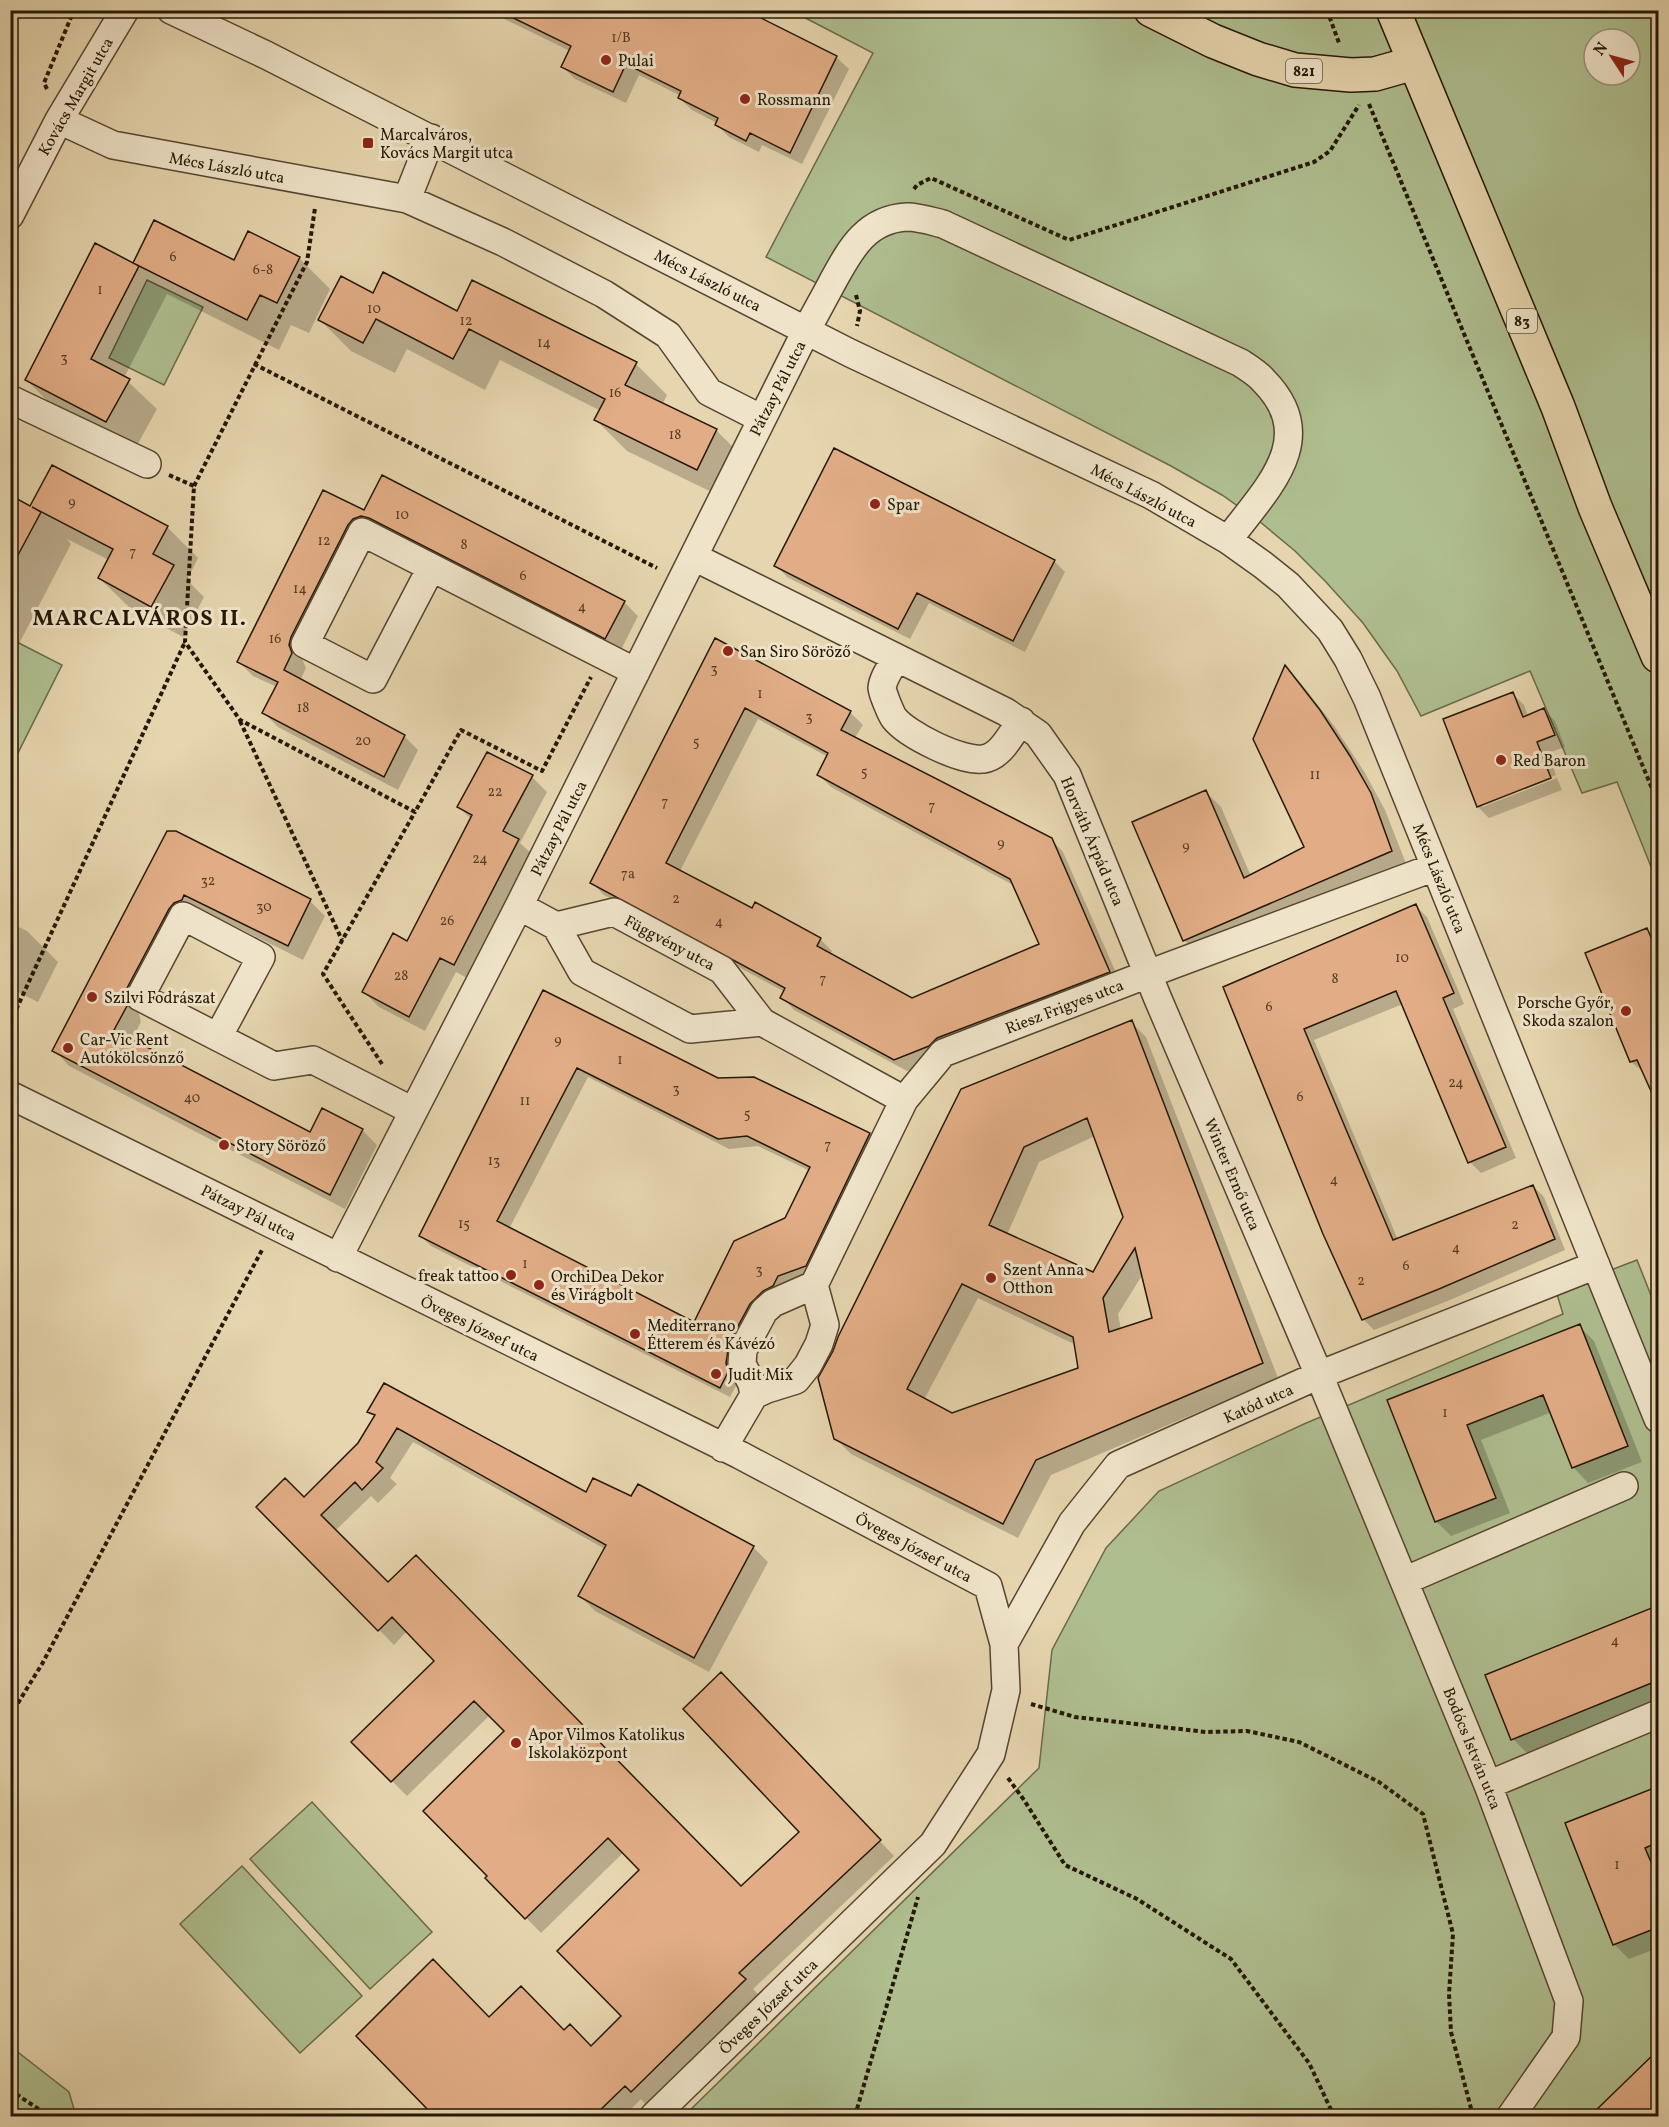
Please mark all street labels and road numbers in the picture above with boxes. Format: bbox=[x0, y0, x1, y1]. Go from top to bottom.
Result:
street label: Kovács Margit utca bbox=[34, 34, 120, 160]
road number: 821 bbox=[1286, 59, 1322, 83]
street label: Mécs László utca bbox=[167, 148, 286, 190]
street label: Mécs László utca bbox=[650, 245, 764, 318]
road number: 83 bbox=[1507, 309, 1537, 333]
street label: Pátzay Pál utca bbox=[745, 337, 812, 440]
street label: Mécs László utca bbox=[1086, 460, 1200, 534]
street label: Horváth Árpád utca bbox=[1054, 774, 1128, 910]
street label: Pátzay Pál utca bbox=[526, 777, 593, 880]
street label: Mécs László utca bbox=[1406, 820, 1470, 937]
street label: Függvény utca bbox=[620, 911, 718, 977]
street label: Riesz Frigyes utca bbox=[1002, 975, 1127, 1041]
street label: Winter Ernő utca bbox=[1198, 1115, 1265, 1234]
street label: Pátzay Pál utca bbox=[197, 1180, 300, 1247]
street label: Öveges József utca bbox=[416, 1292, 542, 1368]
street label: Katód utca bbox=[1220, 1380, 1297, 1430]
street label: Öveges József utca bbox=[851, 1509, 975, 1589]
street label: Bodócs István utca bbox=[1437, 1684, 1506, 1813]
street label: Öveges József utca bbox=[715, 1955, 824, 2060]

